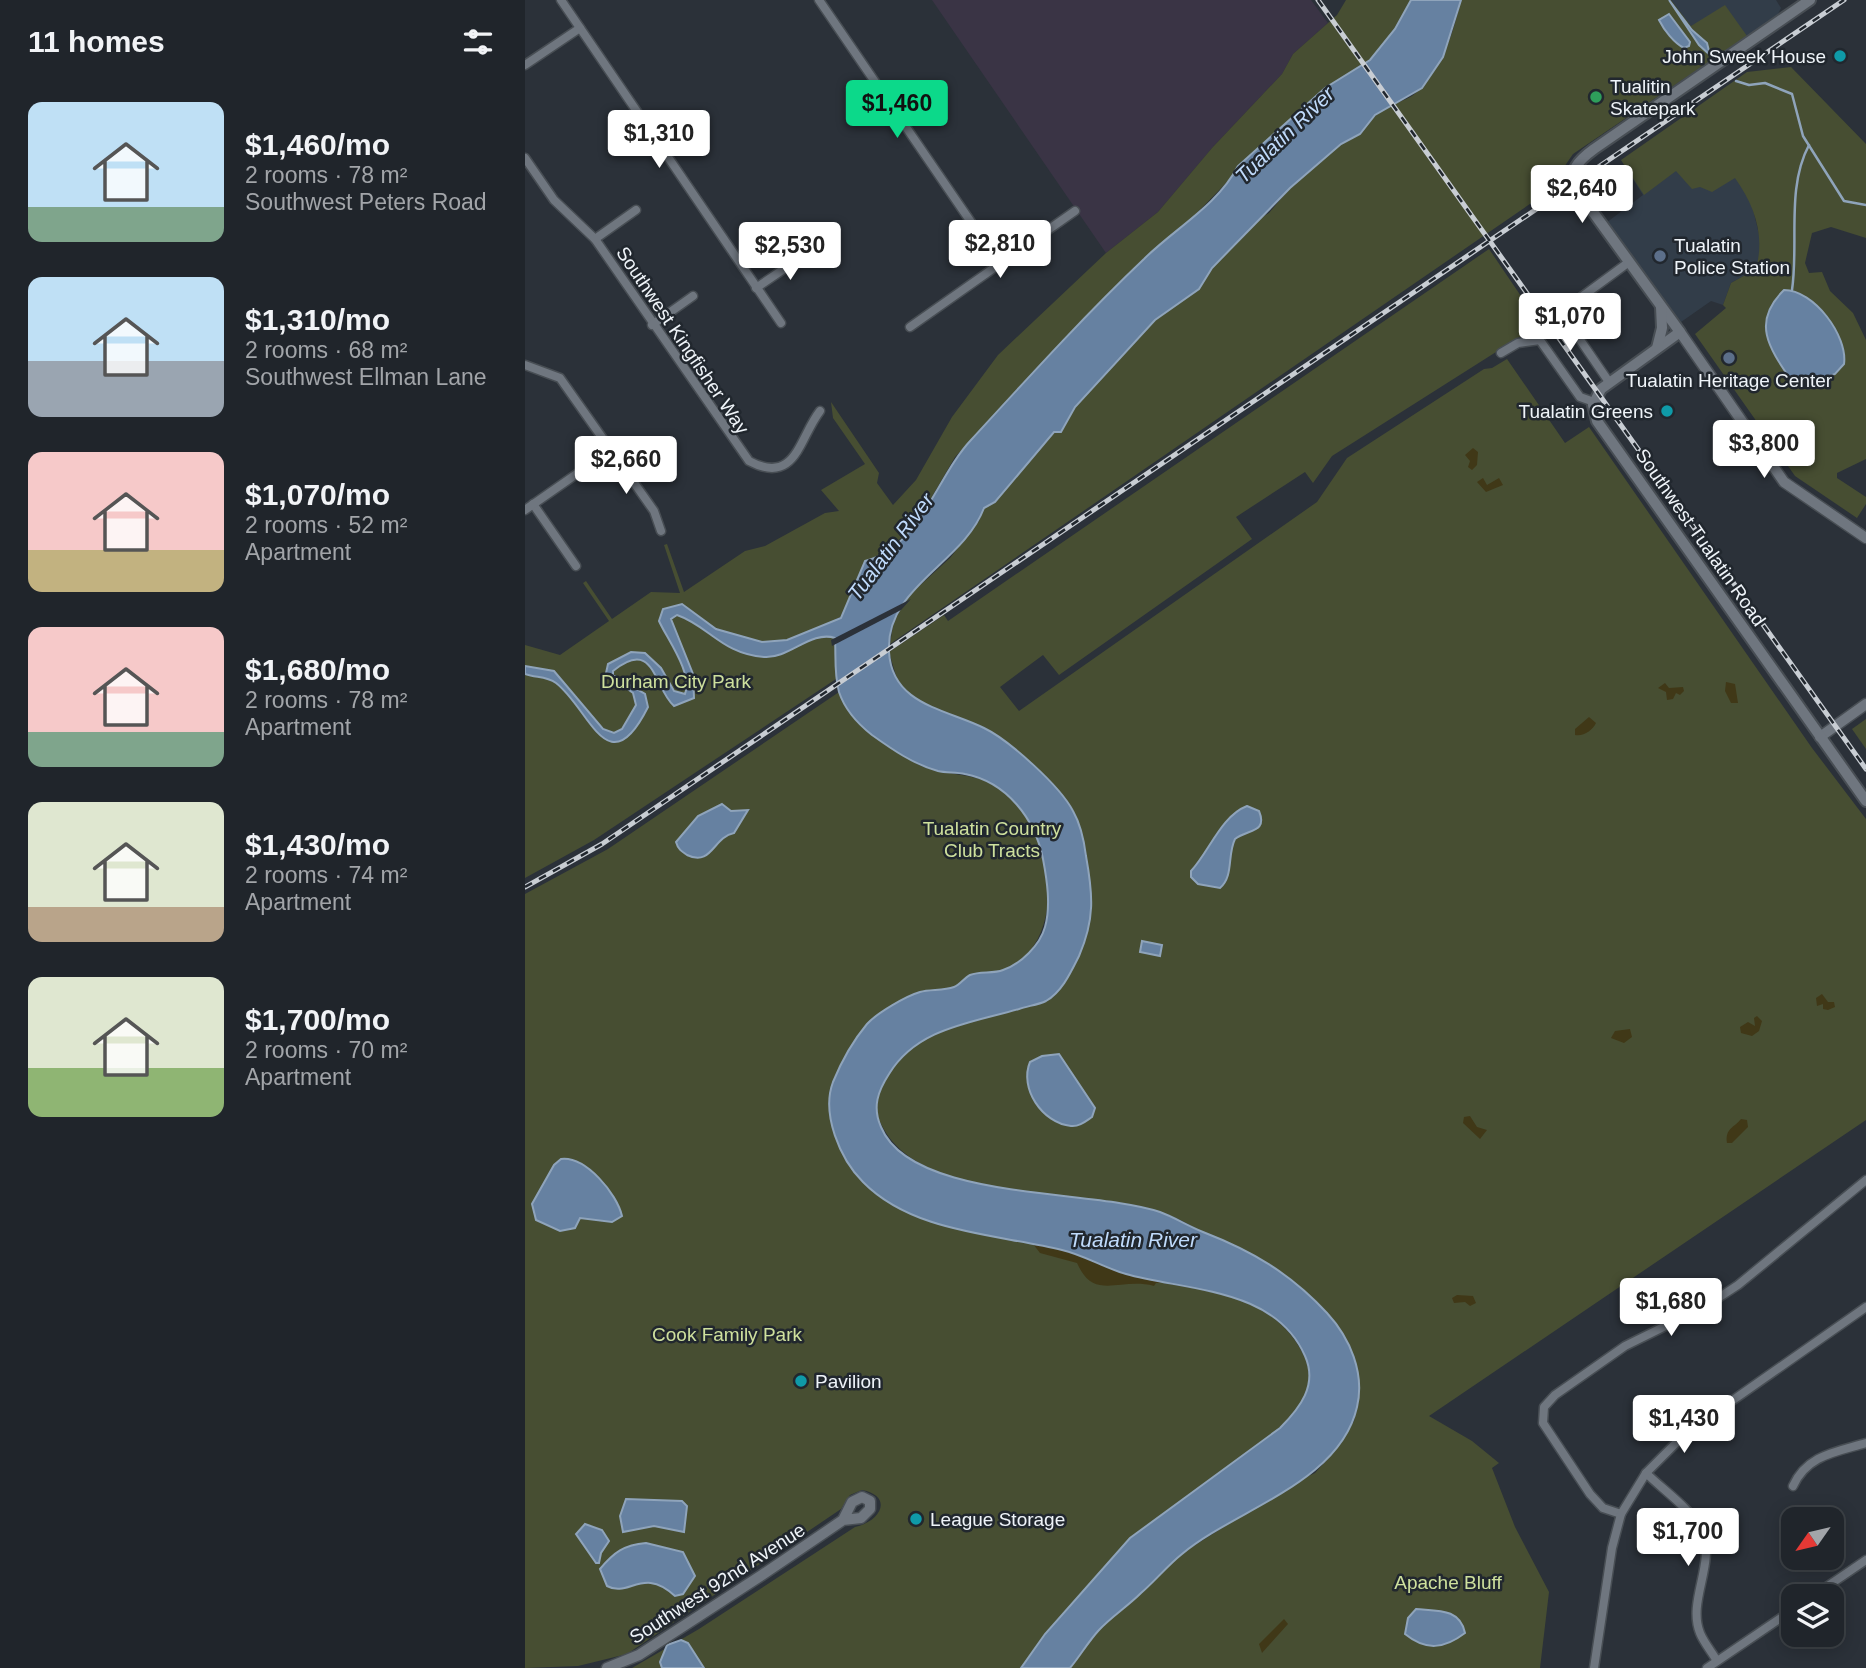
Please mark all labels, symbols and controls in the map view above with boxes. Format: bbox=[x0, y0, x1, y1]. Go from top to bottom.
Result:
icon: filters bbox=[459, 23, 497, 61]
text: 11 homes bbox=[28, 25, 165, 58]
place label: John Sweek House bbox=[1662, 46, 1826, 67]
marker: John Sweek House bbox=[1832, 48, 1848, 64]
place label: Tualitin Skatepark bbox=[1610, 76, 1696, 119]
pin: $1,460 bbox=[840, 80, 954, 140]
water label: Tualatin River bbox=[1231, 81, 1339, 187]
marker: Tualitin Skatepark bbox=[1588, 89, 1604, 105]
text: $1,460 bbox=[862, 90, 932, 116]
pin: $1,310 bbox=[602, 110, 716, 170]
text: $1,310 bbox=[624, 120, 694, 146]
text: $1,460/mo bbox=[245, 128, 390, 161]
icon: home bbox=[84, 130, 168, 214]
text: 2 rooms · 78 m² bbox=[245, 162, 407, 188]
pin: $2,640 bbox=[1525, 166, 1639, 225]
text: $2,640 bbox=[1547, 175, 1617, 201]
text: Southwest Peters Road bbox=[245, 189, 487, 215]
pin: $2,810 bbox=[943, 220, 1057, 280]
pin: $2,530 bbox=[733, 222, 847, 282]
text: $2,810 bbox=[965, 230, 1035, 256]
text: $2,530 bbox=[755, 232, 825, 258]
place label: Tualatin Police Station bbox=[1674, 235, 1790, 278]
street label: Southwest Kingfisher Way bbox=[612, 243, 753, 438]
marker: Tualatin Police Station bbox=[1652, 248, 1668, 264]
pin: $1,070 bbox=[1513, 294, 1627, 353]
text: $1,310/mo bbox=[245, 303, 390, 336]
text: $1,070 bbox=[1535, 303, 1605, 329]
icon: home bbox=[84, 305, 168, 389]
text: 2 rooms · 68 m² bbox=[245, 337, 407, 363]
marker: Tualatin Heritage Center bbox=[1721, 350, 1737, 366]
text: Southwest Ellman Lane bbox=[245, 364, 487, 390]
place label: Tualatin Heritage Center bbox=[1626, 370, 1833, 391]
place label: Tualatin Greens bbox=[1519, 401, 1653, 422]
marker: Tualatin Greens bbox=[1659, 403, 1675, 419]
pin: $3,800 bbox=[1707, 420, 1821, 480]
text: $3,800 bbox=[1729, 430, 1799, 456]
pin: $2,660 bbox=[569, 436, 683, 496]
street label: Southwest Tualatin Road bbox=[1631, 445, 1770, 630]
text: $2,660 bbox=[591, 446, 661, 472]
text: $1,070/mo bbox=[245, 478, 390, 511]
icon: home bbox=[84, 480, 168, 564]
water label: Tualatin River bbox=[843, 488, 939, 605]
text: 2 rooms · 52 m² bbox=[245, 512, 407, 538]
text: Apartment bbox=[245, 539, 351, 565]
text: $1,680/mo bbox=[245, 653, 390, 686]
icon: home bbox=[84, 655, 168, 739]
park label: Durham City Park bbox=[601, 671, 751, 692]
text: 2 rooms · 78 m² bbox=[245, 687, 407, 713]
text: Apartment bbox=[245, 714, 351, 740]
park label: Tualatin Country Club Tracts bbox=[923, 818, 1062, 861]
text: $1,430/mo bbox=[245, 828, 390, 861]
icon: home bbox=[84, 830, 168, 914]
text: 2 rooms · 74 m² bbox=[245, 862, 407, 888]
text: Apartment bbox=[245, 889, 351, 915]
text: $1,700/mo bbox=[245, 1003, 390, 1036]
icon: home bbox=[84, 1005, 168, 1089]
text: 2 rooms · 70 m² bbox=[245, 1037, 407, 1063]
text: Apartment bbox=[245, 1064, 351, 1090]
water label: Tualatin River bbox=[1069, 1228, 1198, 1251]
pin: $1,680 bbox=[1614, 1278, 1728, 1338]
text: $1,680 bbox=[1636, 1288, 1706, 1314]
park label: Cook Family Park bbox=[652, 1324, 802, 1345]
place label: Pavilion bbox=[815, 1371, 882, 1392]
marker: Pavilion bbox=[793, 1373, 809, 1389]
pin: $1,430 bbox=[1627, 1396, 1741, 1455]
text: $1,430 bbox=[1649, 1405, 1719, 1431]
north arrow bbox=[1781, 1507, 1845, 1570]
map controls bbox=[1781, 1507, 1844, 1647]
pin: $1,700 bbox=[1631, 1508, 1745, 1568]
place label: League Storage bbox=[930, 1509, 1065, 1530]
marker: League Storage bbox=[908, 1511, 924, 1527]
text: $1,700 bbox=[1653, 1518, 1723, 1544]
street label: Southwest 92nd Avenue bbox=[626, 1519, 809, 1648]
park label: Apache Bluff bbox=[1394, 1572, 1502, 1593]
button: layers bbox=[1781, 1584, 1844, 1647]

